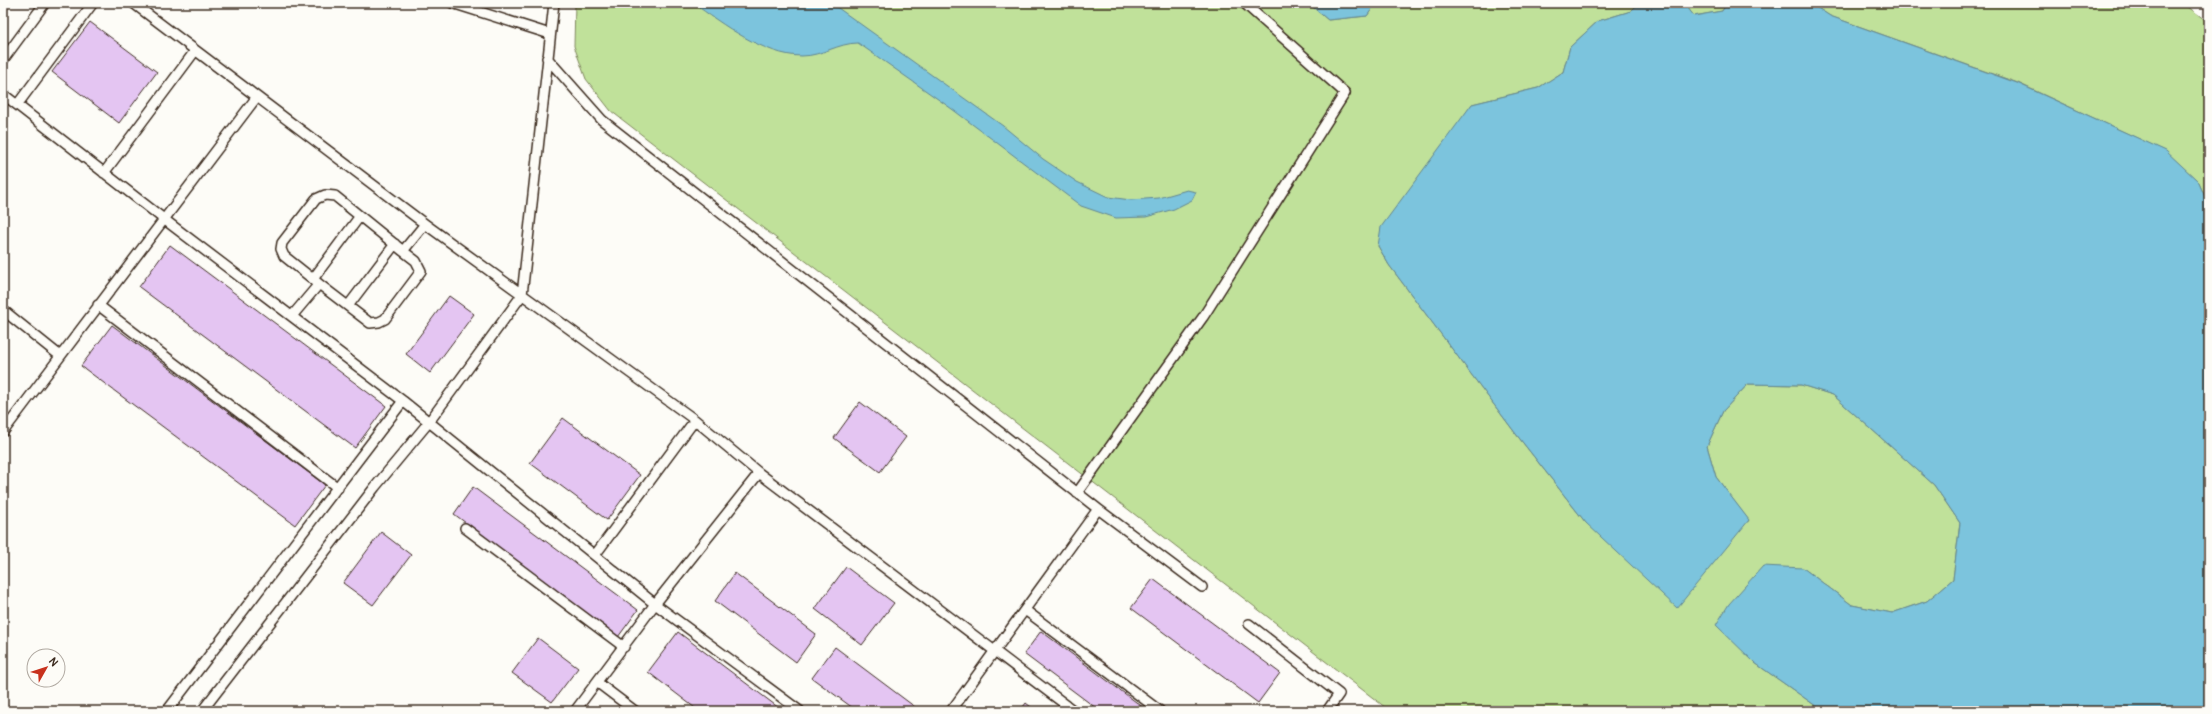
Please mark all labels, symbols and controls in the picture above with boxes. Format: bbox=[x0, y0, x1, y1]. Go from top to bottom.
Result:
north arrow bbox=[26, 648, 66, 688]
text: N bbox=[46, 655, 61, 669]

